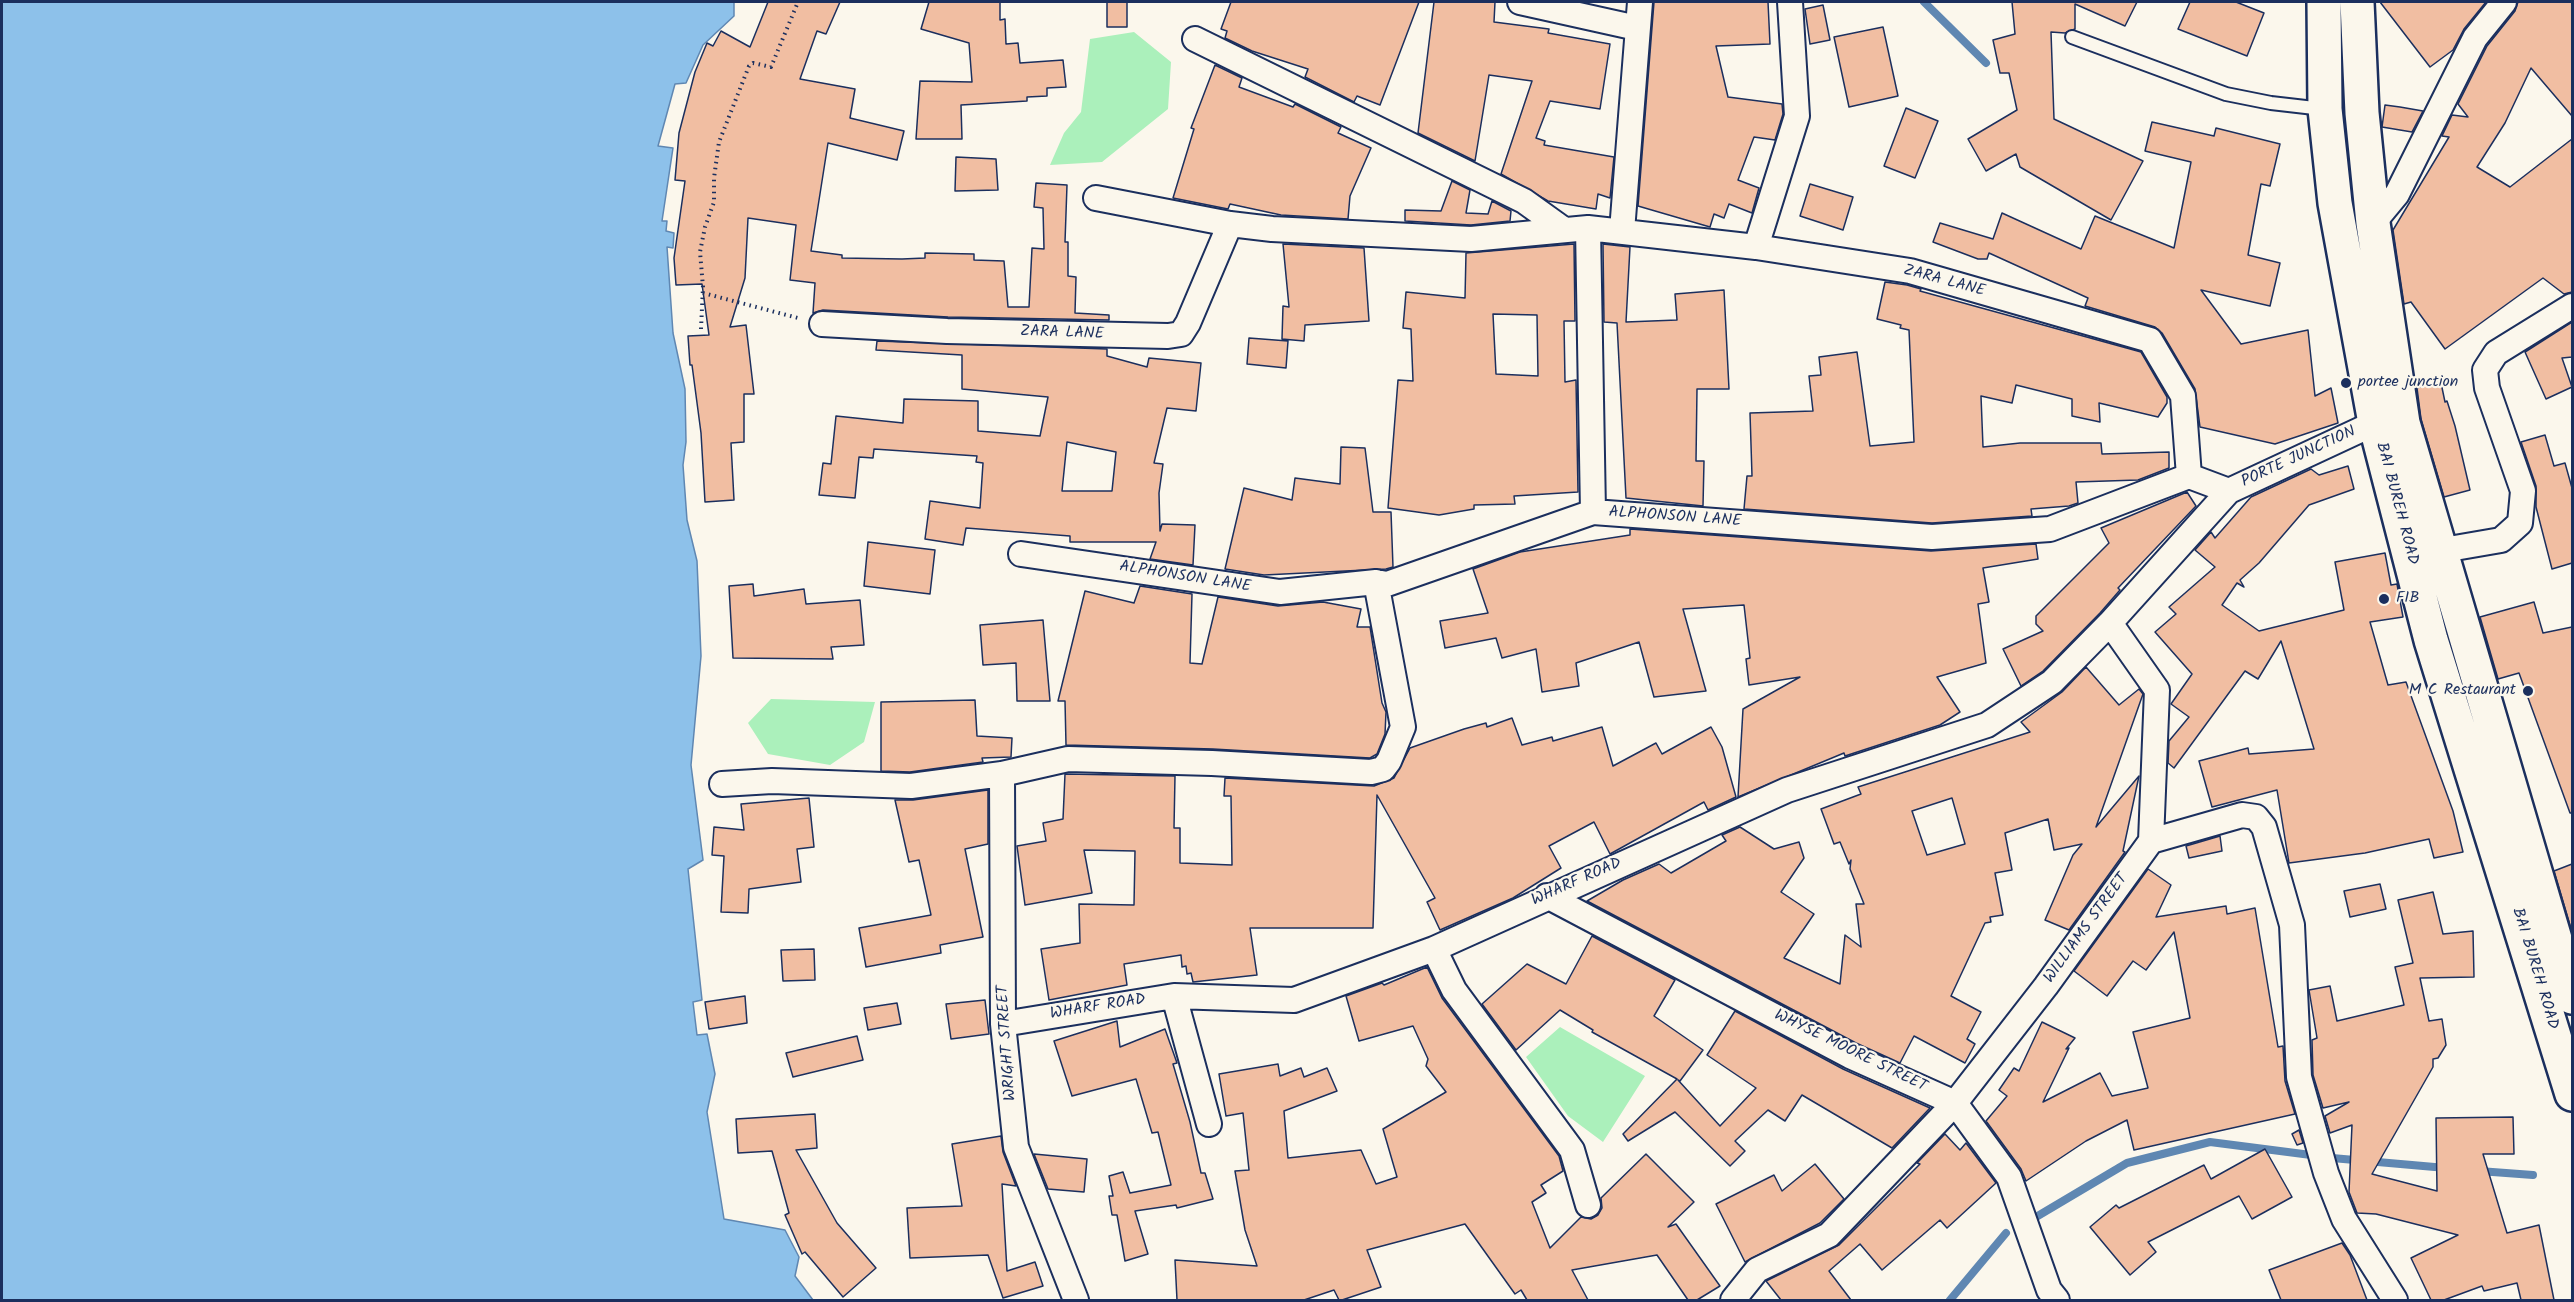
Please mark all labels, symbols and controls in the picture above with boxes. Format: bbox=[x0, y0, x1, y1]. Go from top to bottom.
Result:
street label: ZARA LANE bbox=[1901, 262, 1987, 302]
street label: ZARA LANE bbox=[1020, 323, 1104, 345]
place label: portee junction bbox=[2358, 373, 2458, 393]
marker: portee junction bbox=[2339, 376, 2353, 390]
street label: PORTE JUNCTION bbox=[2239, 423, 2359, 493]
street label: BAI BUREH ROAD bbox=[2370, 441, 2422, 567]
street label: ALPHONSON LANE bbox=[1608, 504, 1742, 532]
street label: ALPHONSON LANE bbox=[1118, 558, 1252, 598]
place label: FIB bbox=[2396, 589, 2420, 609]
marker: FIB bbox=[2377, 592, 2391, 606]
place label: M C Restaurant bbox=[2409, 681, 2516, 701]
marker: M C Restaurant bbox=[2521, 684, 2535, 698]
street label: WHARF ROAD bbox=[1529, 855, 1625, 911]
street label: WILLIAMS STREET bbox=[2041, 870, 2133, 988]
street label: BAI BUREH ROAD bbox=[2506, 906, 2562, 1032]
street label: WRIGHT STREET bbox=[994, 984, 1022, 1102]
street label: WHARF ROAD bbox=[1049, 991, 1147, 1025]
street label: WHYSE MOORE STREET bbox=[1770, 1007, 1930, 1097]

